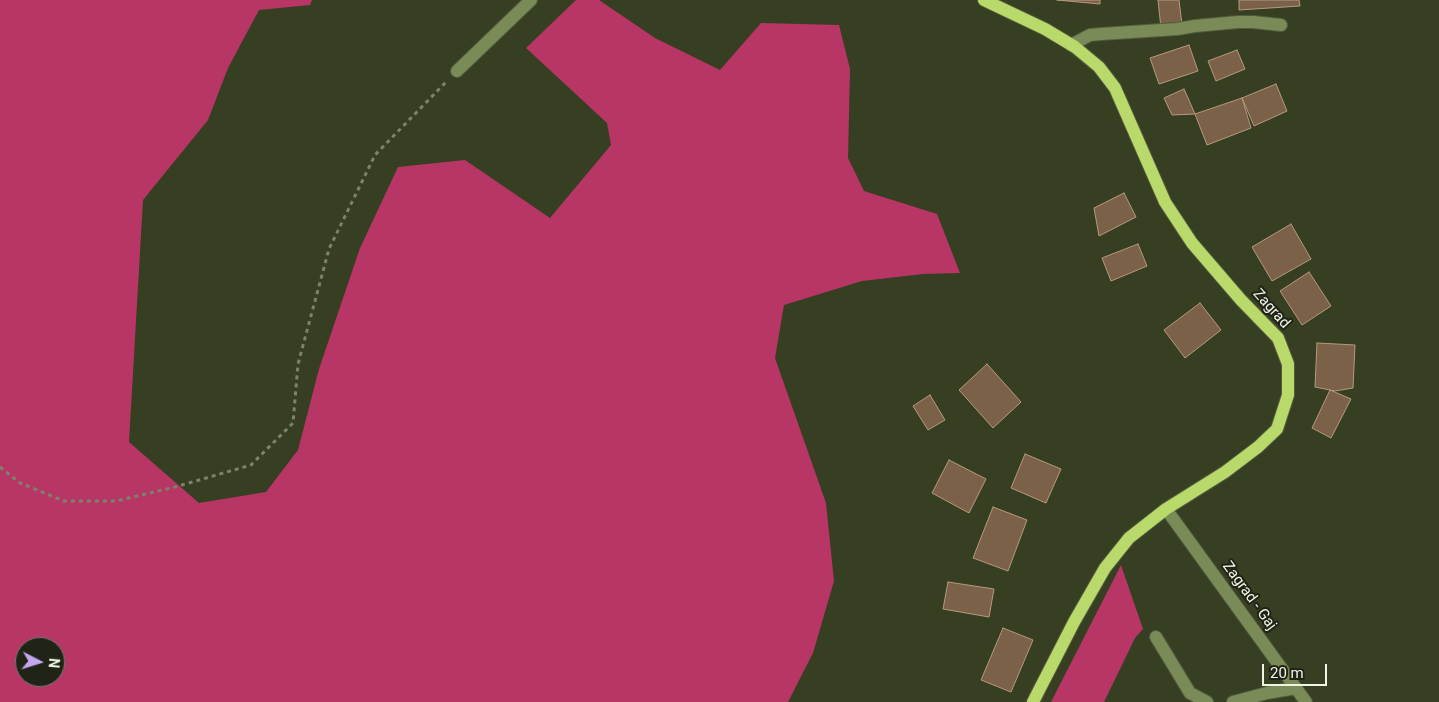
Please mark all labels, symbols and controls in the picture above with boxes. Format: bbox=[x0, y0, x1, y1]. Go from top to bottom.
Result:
street label: Zagrad bbox=[1249, 286, 1293, 332]
street label: Zagrad - Gaj bbox=[1218, 558, 1280, 634]
north arrow bbox=[15, 637, 65, 687]
scale bar bbox=[1264, 654, 1329, 686]
text: N bbox=[46, 658, 62, 669]
text: 20 m bbox=[1270, 664, 1304, 682]

